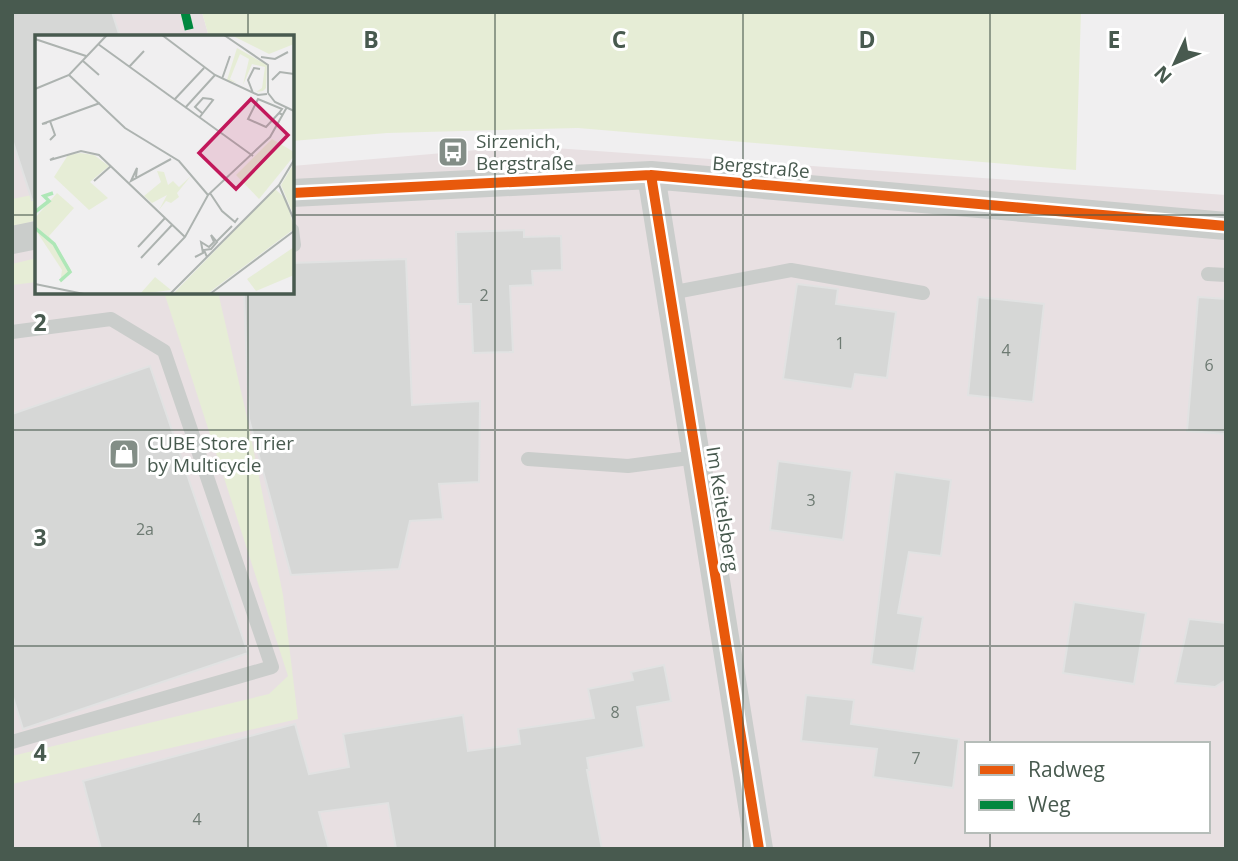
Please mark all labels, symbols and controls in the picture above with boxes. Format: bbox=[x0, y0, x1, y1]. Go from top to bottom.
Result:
text: B bbox=[363, 23, 379, 55]
text: C bbox=[612, 23, 626, 55]
text: D bbox=[858, 23, 876, 55]
text: E bbox=[1108, 23, 1120, 55]
north arrow bbox=[1140, 28, 1210, 98]
inset map bbox=[35, 35, 294, 294]
text: N bbox=[1148, 60, 1177, 89]
place label: Sirzenich, Bergstraße bbox=[476, 128, 574, 176]
bus stop icon: Sirzenich, Bergstraße bbox=[436, 135, 470, 169]
street label: Bergstraße bbox=[711, 150, 811, 184]
house number: 2 bbox=[479, 284, 489, 306]
text: 2 bbox=[33, 306, 47, 338]
house number: 1 bbox=[835, 332, 845, 354]
house number: 4 bbox=[1001, 339, 1011, 361]
house number: 6 bbox=[1204, 354, 1214, 376]
place label: CUBE Store Trier by Multicycle bbox=[147, 430, 294, 478]
shop icon: CUBE Store Trier by Multicycle bbox=[107, 437, 141, 471]
street label: Im Keitelsberg bbox=[700, 444, 746, 574]
house number: 3 bbox=[806, 489, 816, 511]
house number: 2a bbox=[136, 518, 154, 540]
text: 3 bbox=[33, 521, 47, 553]
house number: 8 bbox=[610, 701, 620, 723]
text: 4 bbox=[33, 736, 47, 768]
legend bbox=[965, 742, 1210, 833]
house number: 7 bbox=[911, 747, 921, 769]
text: Radweg bbox=[1028, 755, 1105, 783]
text: Weg bbox=[1028, 790, 1071, 818]
house number: 4 bbox=[192, 808, 202, 830]

